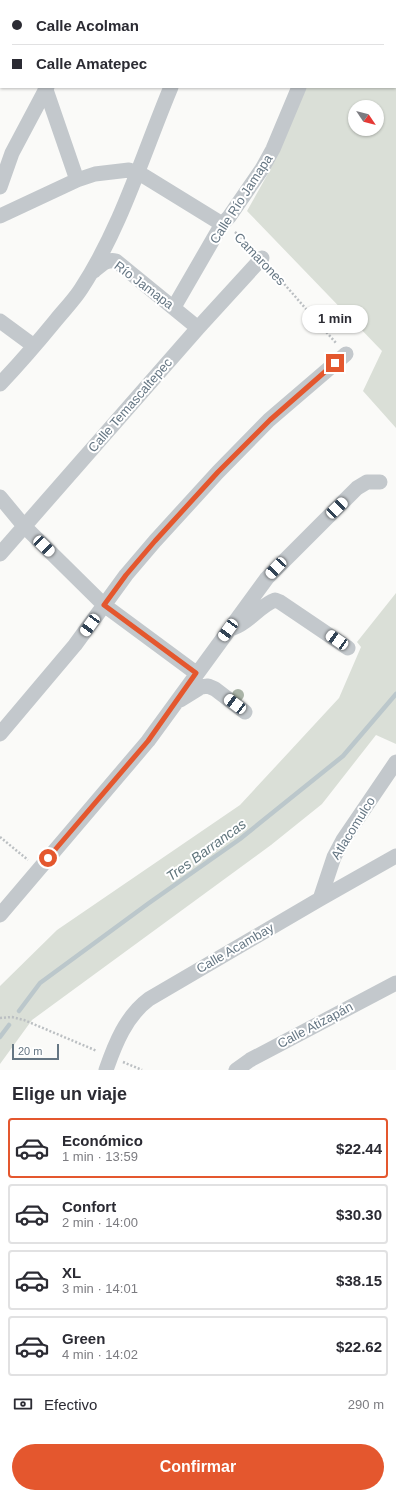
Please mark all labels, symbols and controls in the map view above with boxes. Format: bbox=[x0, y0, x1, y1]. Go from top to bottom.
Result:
text: Calle Acolman bbox=[36, 17, 139, 34]
text: Calle Amatepec bbox=[36, 55, 147, 72]
north arrow bbox=[348, 100, 384, 136]
map controls bbox=[348, 100, 384, 136]
street label: Calle Río Jamapa bbox=[207, 151, 276, 246]
street label: Camarones bbox=[231, 230, 289, 289]
street label: Río Jamapa bbox=[111, 258, 177, 313]
callout: 1 min bbox=[302, 305, 368, 333]
text: 1 min bbox=[318, 311, 352, 326]
route end bbox=[326, 354, 344, 372]
street label: Calle Temascaltepec bbox=[85, 355, 175, 455]
car bbox=[324, 495, 350, 521]
car bbox=[31, 533, 57, 559]
car bbox=[263, 555, 289, 581]
car bbox=[78, 612, 102, 638]
car bbox=[216, 617, 240, 643]
car bbox=[324, 628, 350, 652]
car bbox=[222, 692, 248, 716]
street label: Atlacomulco bbox=[328, 794, 378, 862]
water label: Tres Barrancas bbox=[163, 816, 249, 884]
route start bbox=[39, 849, 57, 867]
street label: Calle Acambay bbox=[194, 920, 277, 976]
street label: Calle Atizapán bbox=[275, 999, 355, 1051]
scale bar bbox=[12, 1042, 59, 1061]
text: 20 m bbox=[18, 1045, 42, 1057]
text: Elige un viaje bbox=[12, 1084, 127, 1104]
icon: car bbox=[14, 1130, 50, 1166]
text: Económico bbox=[62, 1132, 143, 1149]
text: $22.44 bbox=[336, 1140, 382, 1157]
text: 1 min · 13:59 bbox=[62, 1149, 138, 1164]
icon: car bbox=[14, 1196, 50, 1232]
text: Confort bbox=[62, 1198, 116, 1215]
text: $30.30 bbox=[336, 1206, 382, 1223]
text: 2 min · 14:00 bbox=[62, 1215, 138, 1230]
icon: car bbox=[14, 1262, 50, 1298]
text: XL bbox=[62, 1264, 81, 1281]
text: $38.15 bbox=[336, 1272, 382, 1289]
text: 3 min · 14:01 bbox=[62, 1281, 138, 1296]
icon: car bbox=[14, 1328, 50, 1364]
text: Green bbox=[62, 1330, 105, 1347]
text: $22.62 bbox=[336, 1338, 382, 1355]
text: 4 min · 14:02 bbox=[62, 1347, 138, 1362]
icon: cash bbox=[12, 1393, 34, 1415]
text: Efectivo bbox=[44, 1396, 97, 1413]
text: 290 m bbox=[348, 1397, 384, 1412]
button: Confirmar bbox=[12, 1444, 384, 1490]

